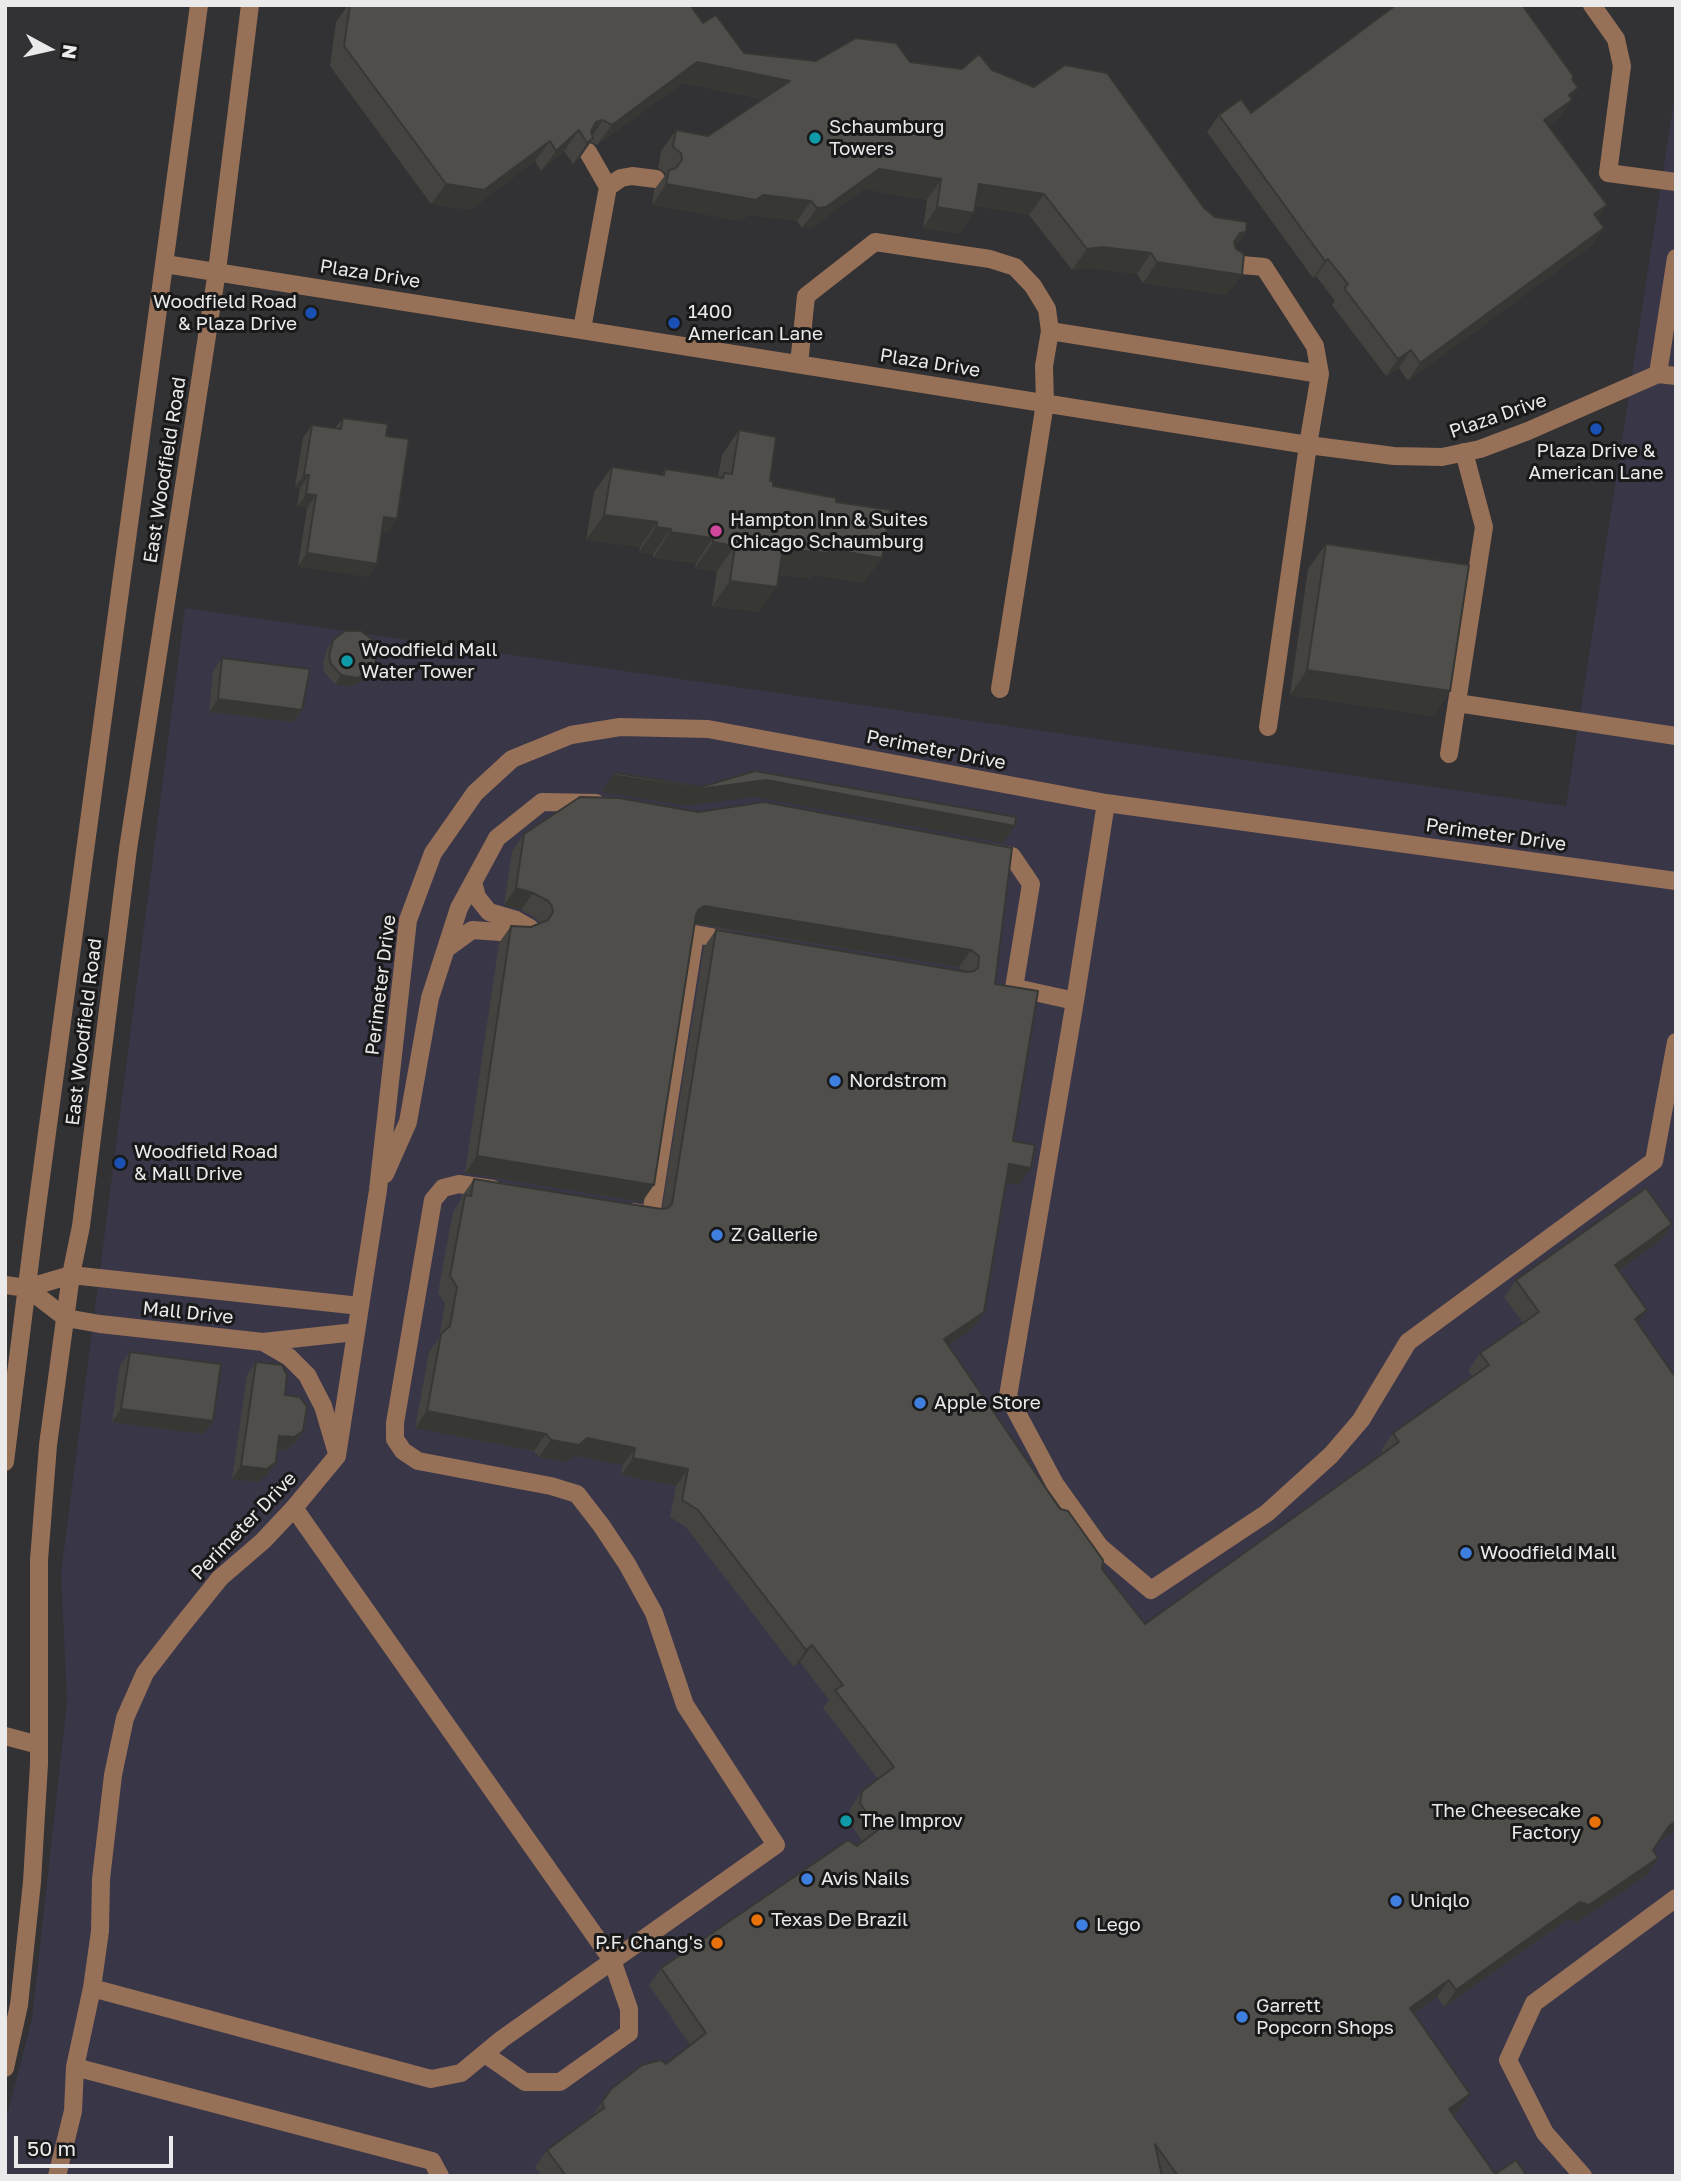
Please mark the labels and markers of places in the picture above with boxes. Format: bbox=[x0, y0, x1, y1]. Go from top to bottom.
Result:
place label: Schaumburg Towers bbox=[829, 116, 944, 160]
marker: Schaumburg Towers bbox=[807, 130, 823, 146]
place label: Woodfield Road & Plaza Drive bbox=[153, 291, 297, 335]
place label: 1400 American Lane bbox=[688, 301, 823, 345]
marker: Woodfield Road & Plaza Drive bbox=[303, 305, 319, 321]
marker: 1400 American Lane bbox=[666, 315, 682, 331]
marker: Plaza Drive & American Lane bbox=[1588, 421, 1604, 437]
place label: Plaza Drive & American Lane bbox=[1528, 440, 1664, 484]
place label: Hampton Inn & Suites Chicago Schaumburg bbox=[730, 509, 928, 553]
marker: Hampton Inn & Suites Chicago Schaumburg bbox=[708, 523, 724, 539]
place label: Woodfield Mall Water Tower bbox=[361, 639, 498, 683]
marker: Woodfield Mall Water Tower bbox=[339, 653, 355, 669]
place label: Nordstrom bbox=[849, 1070, 947, 1092]
marker: Nordstrom bbox=[827, 1073, 843, 1089]
place label: Woodfield Road & Mall Drive bbox=[134, 1141, 278, 1185]
marker: Woodfield Road & Mall Drive bbox=[112, 1155, 128, 1171]
place label: Z Gallerie bbox=[731, 1224, 818, 1246]
marker: Z Gallerie bbox=[709, 1227, 725, 1243]
place label: Apple Store bbox=[934, 1392, 1041, 1414]
marker: Apple Store bbox=[912, 1395, 928, 1411]
place label: Woodfield Mall bbox=[1480, 1542, 1617, 1564]
marker: Woodfield Mall bbox=[1458, 1545, 1474, 1561]
place label: The Cheesecake Factory bbox=[1432, 1800, 1581, 1844]
place label: The Improv bbox=[860, 1810, 963, 1832]
marker: The Improv bbox=[838, 1813, 854, 1829]
marker: The Cheesecake Factory bbox=[1587, 1814, 1603, 1830]
place label: Avis Nails bbox=[821, 1868, 910, 1890]
marker: Avis Nails bbox=[799, 1871, 815, 1887]
place label: Uniqlo bbox=[1410, 1890, 1470, 1912]
marker: Uniqlo bbox=[1388, 1893, 1404, 1909]
place label: Texas De Brazil bbox=[771, 1909, 908, 1931]
marker: Texas De Brazil bbox=[749, 1912, 765, 1928]
place label: Lego bbox=[1096, 1914, 1141, 1936]
marker: Lego bbox=[1074, 1917, 1090, 1933]
place label: P.F. Chang's bbox=[595, 1932, 703, 1954]
marker: P.F. Chang's bbox=[709, 1935, 725, 1951]
place label: Garrett Popcorn Shops bbox=[1256, 1995, 1394, 2039]
marker: Garrett Popcorn Shops bbox=[1234, 2009, 1250, 2025]

